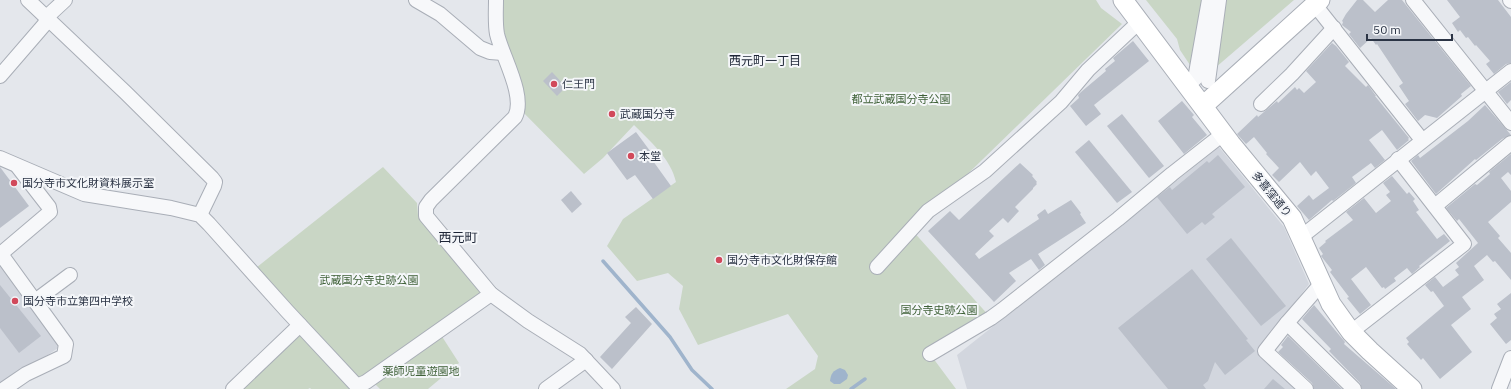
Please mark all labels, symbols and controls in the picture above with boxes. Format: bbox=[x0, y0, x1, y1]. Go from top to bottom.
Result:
scale bar bbox=[1367, 16, 1452, 42]
text: 50 m bbox=[1373, 22, 1401, 37]
district label: 西元町一丁目 bbox=[729, 53, 801, 68]
place label: 仁王門 bbox=[562, 77, 595, 91]
marker: 仁王門 bbox=[549, 79, 559, 89]
park label: 都立武蔵国分寺公園 bbox=[852, 92, 951, 106]
place label: 武蔵国分寺 bbox=[620, 107, 675, 121]
marker: 武蔵国分寺 bbox=[607, 109, 617, 119]
place label: 本堂 bbox=[639, 149, 661, 163]
marker: 本堂 bbox=[626, 151, 636, 161]
street label: 多喜窪通り bbox=[1249, 168, 1295, 220]
place label: 国分寺市文化財資料展示室 bbox=[22, 176, 154, 190]
marker: 国分寺市文化財資料展示室 bbox=[9, 178, 19, 188]
district label: 西元町 bbox=[438, 229, 478, 246]
place label: 国分寺市文化財保存館 bbox=[727, 253, 837, 267]
marker: 国分寺市文化財保存館 bbox=[714, 255, 724, 265]
park label: 武蔵国分寺史跡公園 bbox=[320, 273, 419, 287]
place label: 国分寺市立第四中学校 bbox=[23, 294, 133, 308]
marker: 国分寺市立第四中学校 bbox=[10, 296, 20, 306]
park label: 国分寺史跡公園 bbox=[901, 303, 978, 317]
park label: 薬師児童遊園地 bbox=[383, 364, 460, 378]

